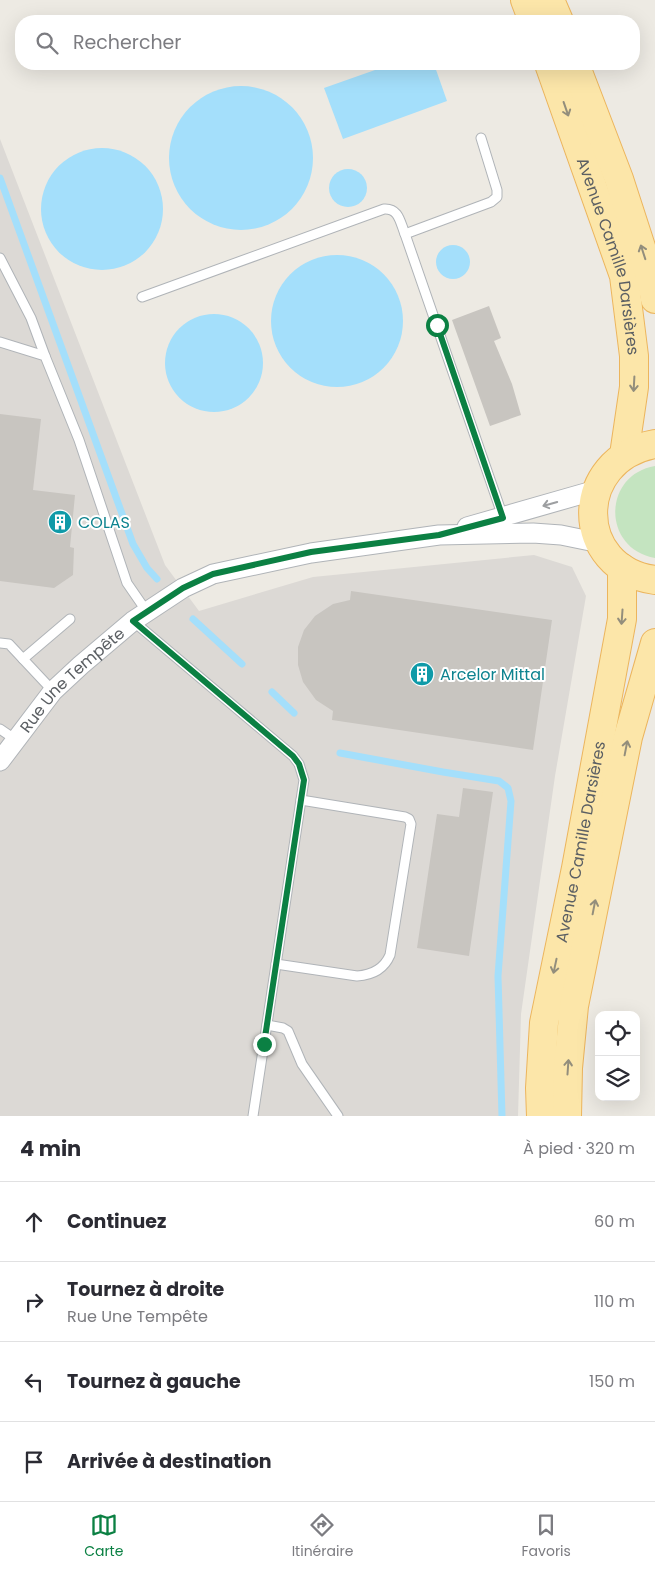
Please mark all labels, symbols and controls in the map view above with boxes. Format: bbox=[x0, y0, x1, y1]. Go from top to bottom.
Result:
search box bbox=[15, 15, 640, 70]
icon: search bbox=[33, 29, 61, 57]
text: Rechercher bbox=[73, 29, 181, 56]
one-way arrow bbox=[562, 101, 572, 117]
street label: Avenue Camille Darsières bbox=[571, 154, 645, 356]
one-way arrow bbox=[637, 244, 647, 260]
route start bbox=[426, 314, 449, 337]
one-way arrow bbox=[629, 376, 639, 392]
one-way arrow bbox=[542, 499, 558, 509]
building icon: COLAS bbox=[47, 509, 73, 535]
place label: COLAS bbox=[78, 511, 130, 534]
one-way arrow bbox=[617, 609, 626, 625]
street label: Rue Une Tempête bbox=[14, 622, 129, 737]
building icon: Arcelor Mittal bbox=[409, 661, 435, 687]
place label: Arcelor Mittal bbox=[440, 663, 545, 686]
street label: Avenue Camille Darsières bbox=[549, 739, 611, 945]
one-way arrow bbox=[621, 740, 631, 756]
one-way arrow bbox=[590, 899, 599, 915]
one-way arrow bbox=[550, 957, 560, 973]
map controls bbox=[595, 1011, 640, 1101]
button: locate bbox=[595, 1011, 640, 1056]
route end bbox=[253, 1033, 276, 1056]
button: layers bbox=[595, 1056, 640, 1101]
one-way arrow bbox=[563, 1060, 573, 1076]
text: 4 min bbox=[20, 1134, 81, 1163]
text: À pied · 320 m bbox=[523, 1137, 635, 1160]
icon: ahead bbox=[20, 1208, 48, 1236]
text: Continuez bbox=[67, 1208, 166, 1235]
text: 60 m bbox=[594, 1210, 635, 1233]
text: Tournez à droite bbox=[67, 1276, 224, 1303]
icon: right bbox=[20, 1288, 48, 1316]
text: 110 m bbox=[594, 1290, 635, 1313]
text: Rue Une Tempête bbox=[67, 1305, 208, 1328]
icon: left bbox=[20, 1368, 48, 1396]
text: Tournez à gauche bbox=[67, 1368, 241, 1395]
text: 150 m bbox=[589, 1370, 635, 1393]
icon: arrive bbox=[20, 1448, 48, 1476]
text: Arrivée à destination bbox=[67, 1448, 272, 1475]
tab: Carte bbox=[84, 1511, 123, 1562]
tab: Itinéraire bbox=[292, 1511, 353, 1562]
tab: Favoris bbox=[522, 1511, 571, 1562]

